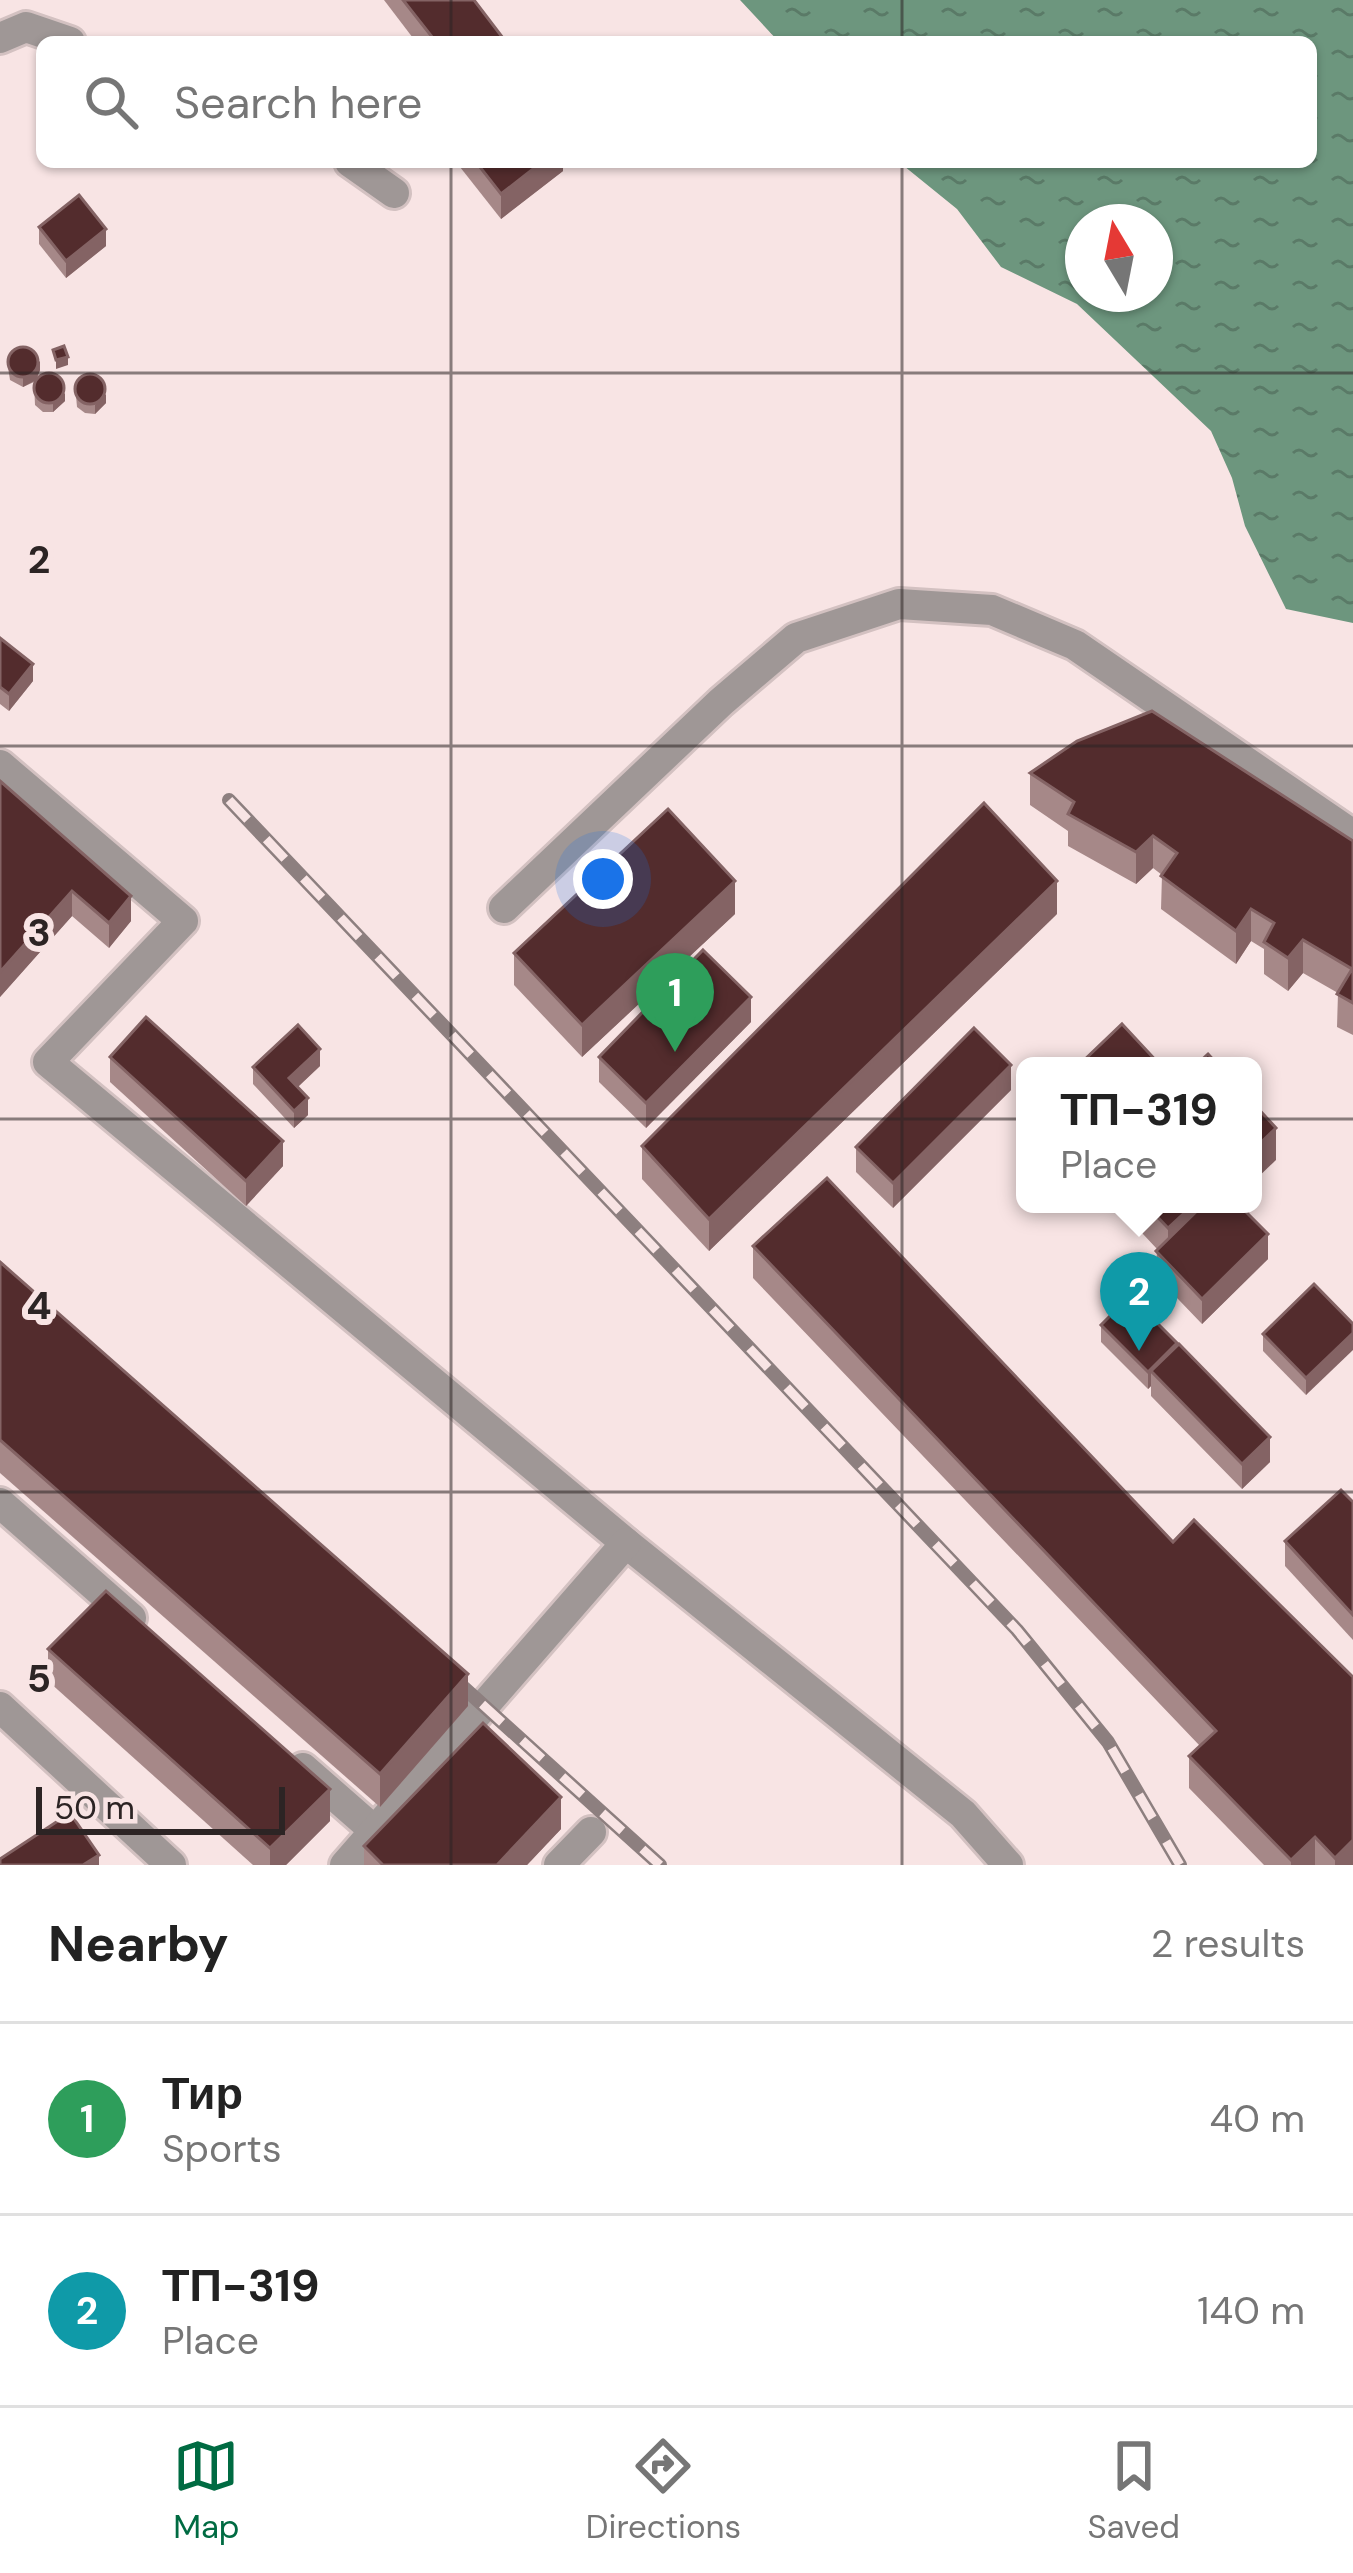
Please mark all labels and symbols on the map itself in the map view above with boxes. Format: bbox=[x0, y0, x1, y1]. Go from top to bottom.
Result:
north arrow bbox=[1065, 204, 1173, 312]
text: 2 bbox=[28, 534, 50, 585]
your location bbox=[573, 849, 633, 909]
text: 3 bbox=[27, 907, 51, 958]
pin: 1 bbox=[636, 953, 714, 1052]
pin: 2 bbox=[1100, 1252, 1178, 1351]
text: 4 bbox=[26, 1280, 52, 1331]
text: 5 bbox=[27, 1653, 51, 1704]
scale bar bbox=[36, 1781, 285, 1834]

